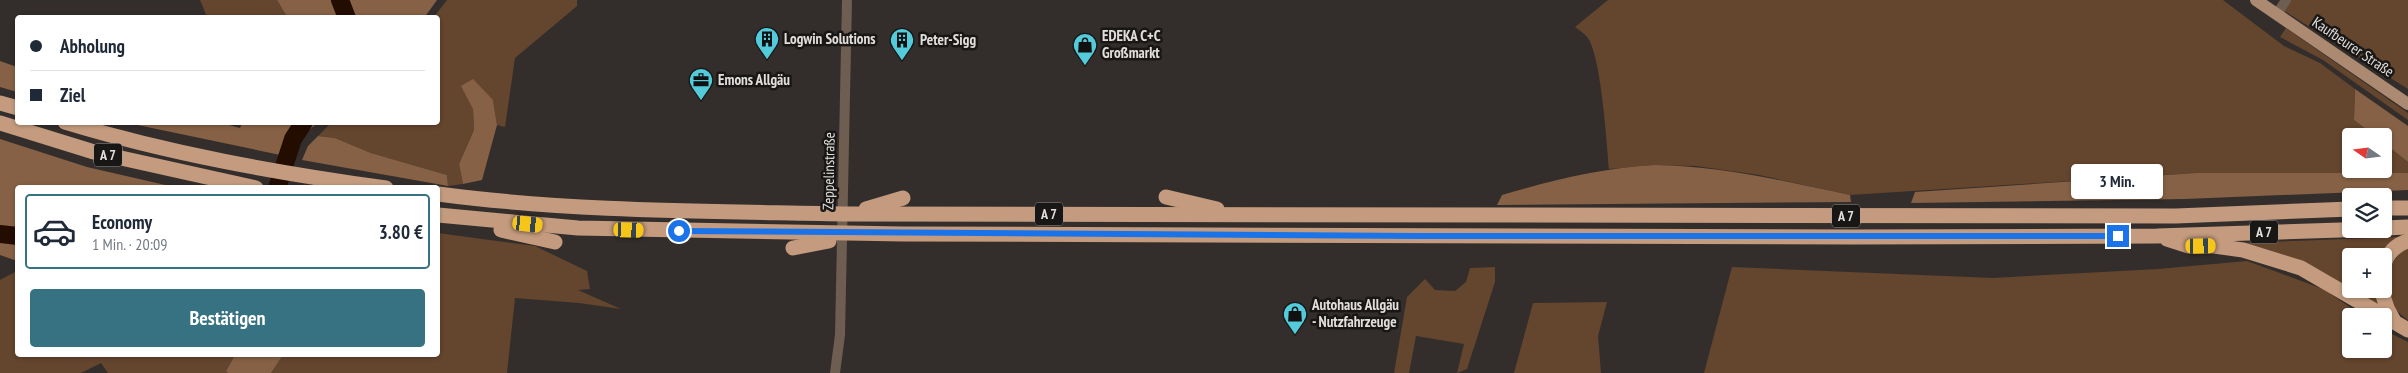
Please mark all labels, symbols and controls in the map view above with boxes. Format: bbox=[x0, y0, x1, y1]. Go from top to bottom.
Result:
street label: Kaufbeurer Straße bbox=[2309, 12, 2398, 81]
building icon: Logwin Solutions bbox=[754, 26, 780, 60]
place label: EDEKA C+C Großmarkt bbox=[1102, 26, 1161, 62]
building icon: Peter-Sigg bbox=[889, 27, 915, 61]
place label: Logwin Solutions bbox=[784, 29, 875, 48]
place label: Peter-Sigg bbox=[920, 30, 976, 49]
shop icon: EDEKA C+C Großmarkt bbox=[1072, 32, 1098, 66]
text: Abholung bbox=[60, 34, 125, 58]
office icon: Emons Allgäu bbox=[688, 67, 714, 101]
place label: Emons Allgäu bbox=[718, 70, 790, 89]
text: Ziel bbox=[60, 83, 85, 107]
north arrow bbox=[2342, 128, 2392, 178]
map controls bbox=[2342, 128, 2392, 358]
street label: Zeppelinstraße bbox=[818, 132, 839, 210]
road number: A 7 bbox=[94, 144, 122, 166]
callout: 3 Min. bbox=[2072, 164, 2164, 198]
text: 3 Min. bbox=[2099, 171, 2135, 191]
button: layers bbox=[2342, 188, 2392, 238]
road number: A 7 bbox=[1035, 202, 1063, 225]
road number: A 7 bbox=[1832, 205, 1860, 228]
icon: car bbox=[32, 209, 77, 254]
text: Economy bbox=[92, 210, 152, 234]
car bbox=[512, 215, 543, 233]
text: 3.80 € bbox=[379, 220, 423, 244]
route start bbox=[668, 220, 690, 242]
road number: A 7 bbox=[2250, 220, 2278, 243]
car bbox=[613, 222, 644, 238]
route end bbox=[2107, 225, 2129, 247]
text: 1 Min. · 20:09 bbox=[92, 234, 167, 254]
car bbox=[2185, 238, 2216, 254]
button: + bbox=[2342, 248, 2392, 298]
button: Bestätigen bbox=[30, 289, 425, 347]
place label: Autohaus Allgäu - Nutzfahrzeuge bbox=[1311, 295, 1399, 331]
shop icon: Autohaus Allgäu - Nutzfahrzeuge bbox=[1282, 301, 1308, 335]
button: − bbox=[2342, 308, 2392, 358]

